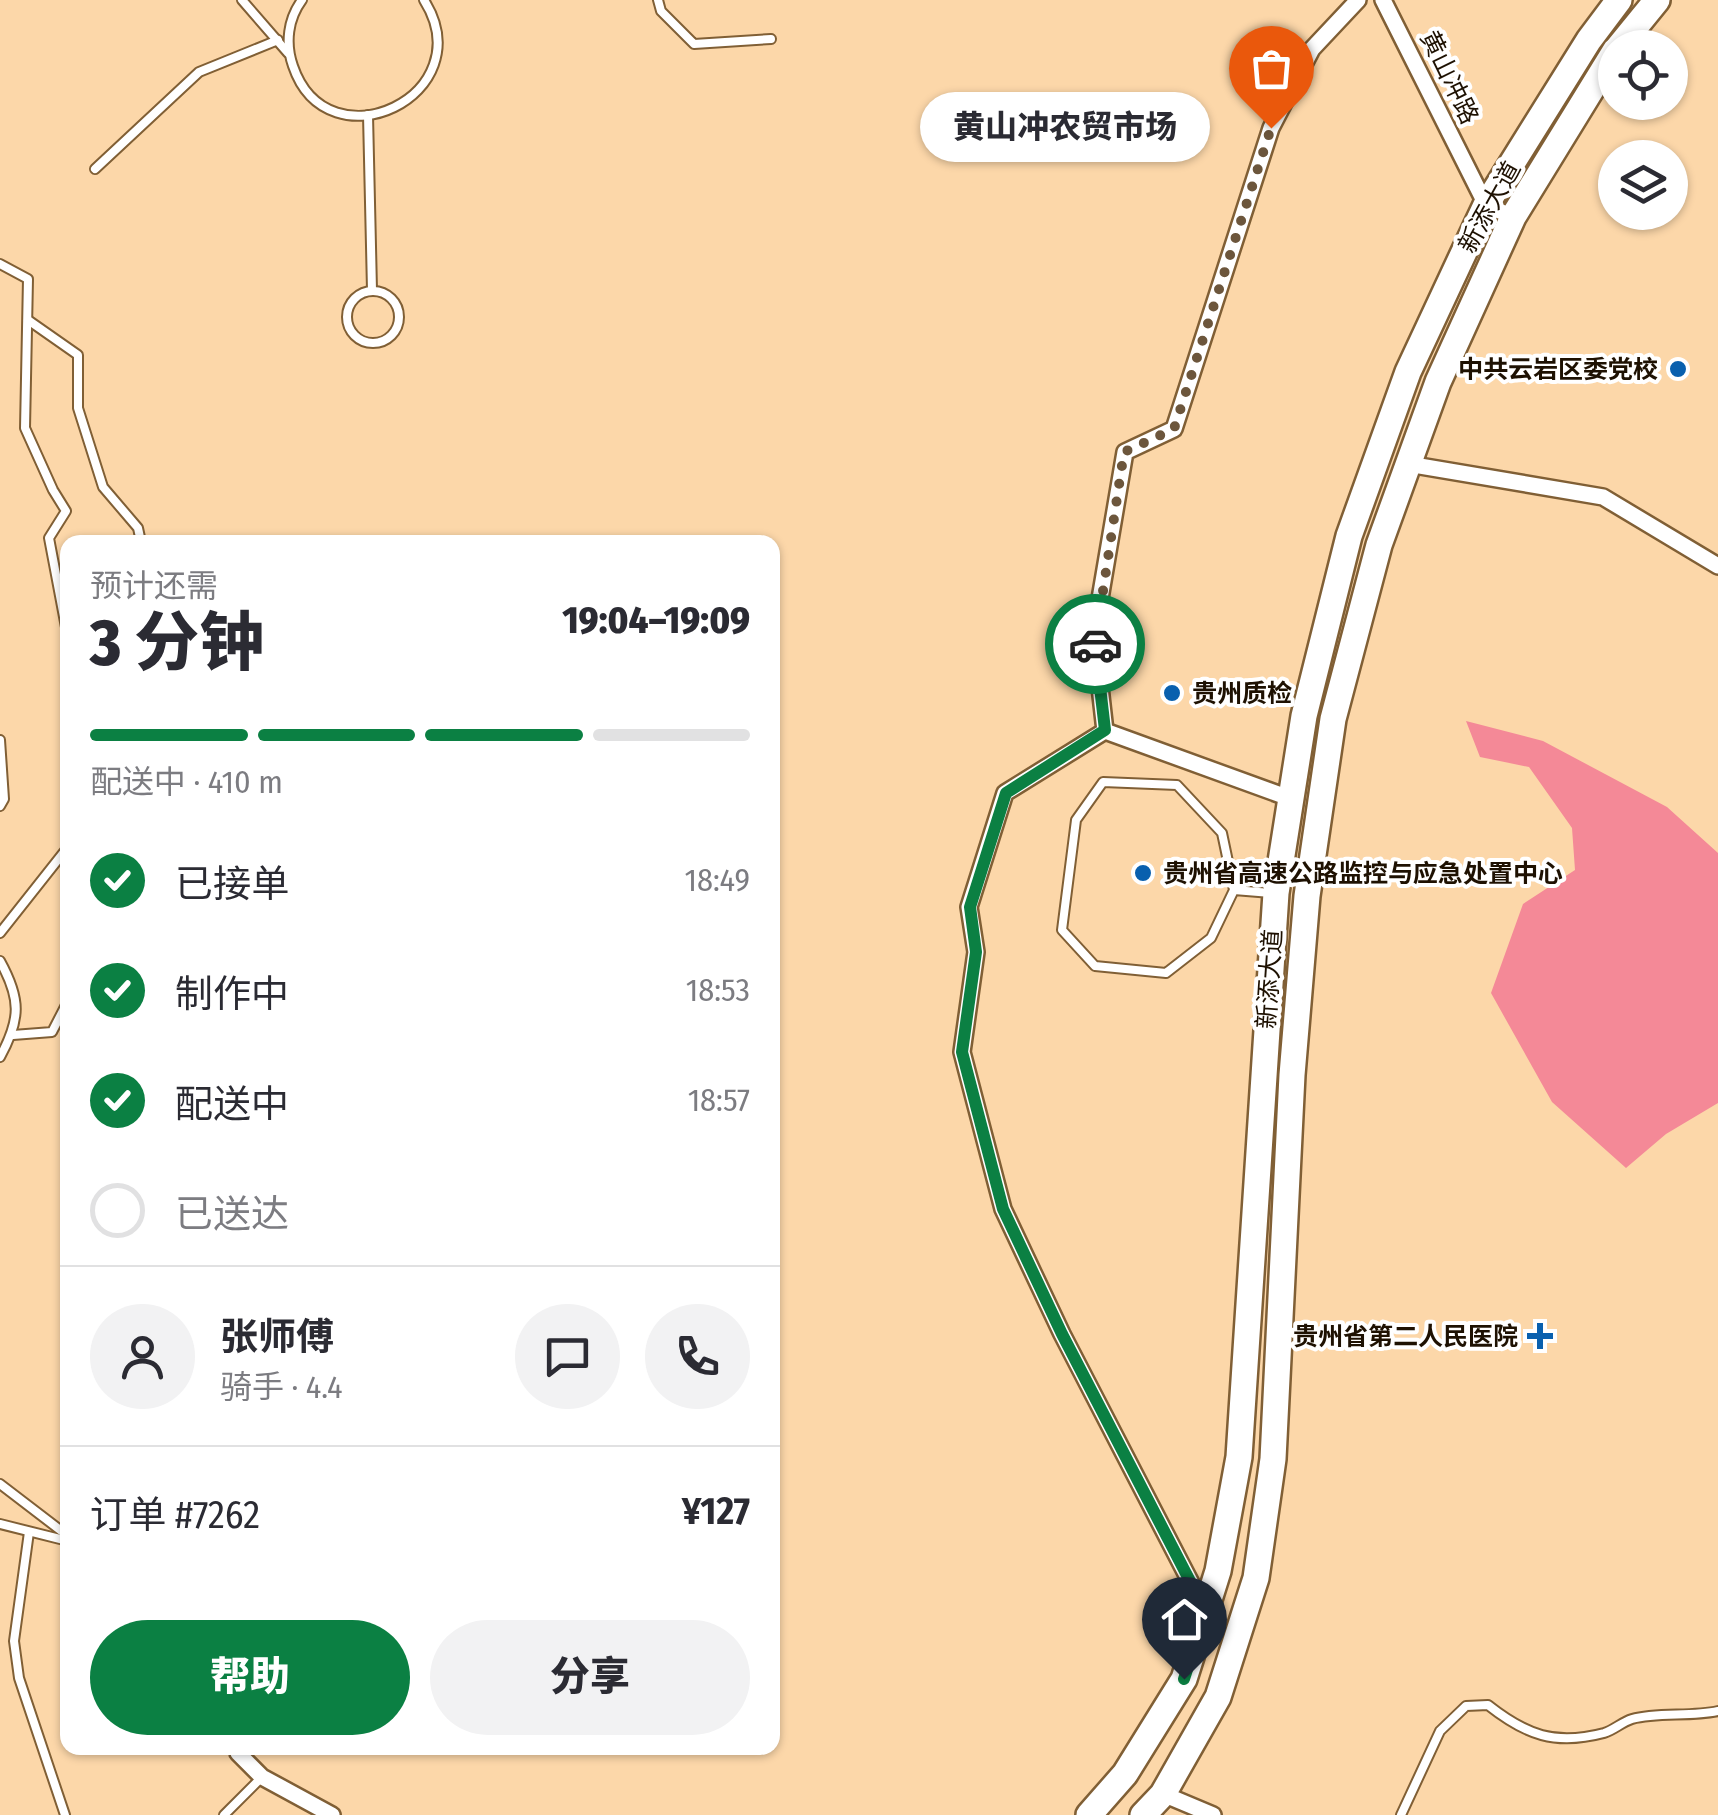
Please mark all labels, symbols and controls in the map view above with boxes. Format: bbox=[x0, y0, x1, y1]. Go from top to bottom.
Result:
pin bbox=[1229, 26, 1314, 129]
street label: 黄山冲路 bbox=[1414, 26, 1485, 129]
map controls bbox=[1598, 30, 1688, 230]
button: locate bbox=[1598, 30, 1688, 120]
icon: bag bbox=[1244, 41, 1299, 96]
callout: 黄山冲农贸市场 bbox=[921, 93, 1211, 163]
text: 黄山冲农贸市场 bbox=[953, 108, 1177, 146]
button: layers bbox=[1598, 140, 1688, 230]
street label: 新添大道 bbox=[1453, 156, 1527, 258]
place label: 中共云岩区委党校 bbox=[1458, 355, 1658, 385]
marker: 中共云岩区委党校 bbox=[1667, 358, 1689, 380]
text: 预计还需 bbox=[90, 567, 218, 605]
courier bbox=[1045, 594, 1145, 694]
text: 19:04–19:09 bbox=[562, 597, 750, 643]
text: 3 分钟 bbox=[90, 604, 264, 682]
icon: car bbox=[1068, 617, 1123, 672]
place label: 贵州质检 bbox=[1192, 679, 1292, 709]
marker: 贵州质检 bbox=[1161, 682, 1183, 704]
text: 配送中 · 410 m bbox=[90, 763, 283, 801]
icon: check bbox=[90, 853, 145, 908]
place label: 贵州省高速公路监控与应急处置中心 bbox=[1163, 859, 1563, 889]
text: 已接单 bbox=[175, 861, 289, 907]
text: 18:49 bbox=[684, 861, 750, 899]
marker: 贵州省高速公路监控与应急处置中心 bbox=[1132, 862, 1154, 884]
street label: 新添大道 bbox=[1252, 928, 1288, 1030]
icon: check bbox=[90, 963, 145, 1018]
text: 制作中 bbox=[175, 971, 289, 1017]
text: 18:53 bbox=[686, 971, 750, 1009]
icon: check bbox=[90, 1073, 145, 1128]
text: 配送中 bbox=[175, 1081, 289, 1127]
text: 18:57 bbox=[688, 1081, 750, 1119]
text: 已送达 bbox=[175, 1191, 289, 1237]
button: person bbox=[90, 1304, 195, 1409]
button: chat bbox=[515, 1304, 620, 1409]
button: phone bbox=[645, 1304, 750, 1409]
text: 张师傅 bbox=[220, 1314, 334, 1360]
place label: 贵州省第二人民医院 bbox=[1293, 1322, 1518, 1352]
marker: 贵州省第二人民医院 bbox=[1527, 1323, 1553, 1349]
text: 骑手 · 4.4 bbox=[220, 1368, 343, 1406]
text: ¥127 bbox=[682, 1488, 750, 1534]
text: 订单 #7262 bbox=[90, 1492, 260, 1538]
pin bbox=[1142, 1577, 1227, 1680]
icon: home bbox=[1157, 1592, 1212, 1647]
button: 帮助 bbox=[90, 1620, 410, 1735]
button: 分享 bbox=[430, 1620, 750, 1735]

